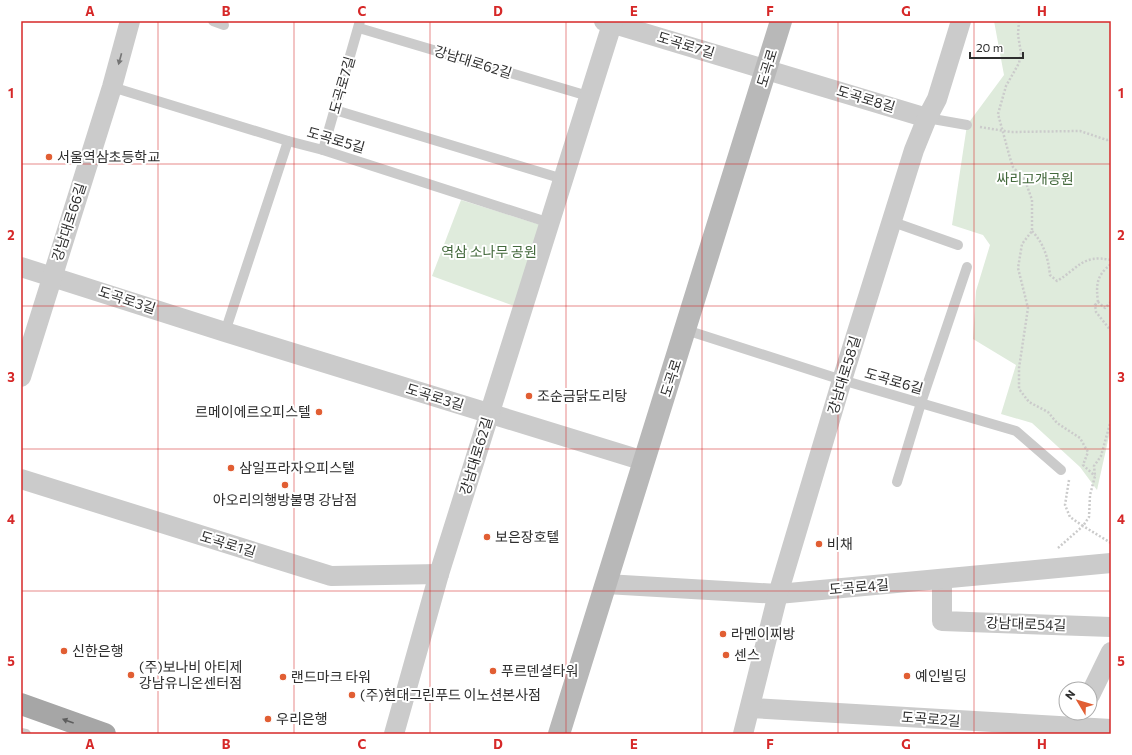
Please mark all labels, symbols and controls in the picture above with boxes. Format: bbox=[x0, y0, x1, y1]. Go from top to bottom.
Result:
text: A bbox=[85, 3, 95, 19]
text: B bbox=[222, 3, 231, 19]
text: C bbox=[358, 3, 367, 19]
text: D bbox=[493, 3, 503, 19]
text: E bbox=[630, 3, 638, 19]
text: F bbox=[766, 3, 774, 19]
text: G bbox=[901, 3, 911, 19]
text: H bbox=[1037, 3, 1047, 19]
street label: 도곡로7길 bbox=[655, 28, 717, 61]
scale bar bbox=[970, 34, 1023, 60]
text: 20 m bbox=[976, 40, 1003, 54]
street label: 강남대로62길 bbox=[432, 42, 514, 81]
street label: 도곡로 bbox=[753, 47, 780, 89]
one-way arrow bbox=[117, 53, 123, 65]
street label: 도곡로7길 bbox=[325, 54, 358, 116]
street label: 도곡로8길 bbox=[835, 82, 897, 115]
text: 1 bbox=[8, 85, 14, 101]
text: 1 bbox=[1118, 85, 1124, 101]
street label: 도곡로5길 bbox=[305, 123, 367, 156]
place label: 서울역삼초등학교 bbox=[57, 148, 160, 165]
marker: 서울역삼초등학교 bbox=[44, 152, 54, 162]
park label: 싸리고개공원 bbox=[996, 170, 1074, 187]
street label: 강남대로66길 bbox=[48, 181, 89, 263]
text: 2 bbox=[7, 227, 15, 243]
text: 2 bbox=[1117, 227, 1125, 243]
park label: 역삼 소나무 공원 bbox=[441, 243, 537, 260]
street label: 도곡로3길 bbox=[96, 282, 158, 317]
street label: 강남대로58길 bbox=[824, 334, 863, 416]
street label: 도곡로 bbox=[656, 357, 685, 399]
street label: 도곡로6길 bbox=[863, 364, 925, 397]
text: 3 bbox=[7, 369, 15, 385]
text: 3 bbox=[1117, 369, 1125, 385]
street label: 도곡로3길 bbox=[404, 380, 466, 413]
place label: 조순금닭도리탕 bbox=[537, 387, 627, 404]
marker: 조순금닭도리탕 bbox=[524, 391, 534, 401]
place label: 르메이에르오피스텔 bbox=[195, 403, 311, 420]
marker: 르메이에르오피스텔 bbox=[314, 407, 324, 417]
street label: 강남대로62길 bbox=[456, 415, 495, 497]
place label: 삼일프라자오피스텔 bbox=[239, 459, 355, 476]
marker: 삼일프라자오피스텔 bbox=[226, 463, 236, 473]
marker: 아오리의행방불명 강남점 bbox=[280, 480, 290, 490]
place label: 아오리의행방불명 강남점 bbox=[213, 491, 357, 508]
text: 4 bbox=[7, 511, 15, 527]
text: 4 bbox=[1117, 511, 1125, 527]
street label: 도곡로1길 bbox=[198, 527, 258, 560]
place label: 보은장호텔 bbox=[495, 528, 559, 545]
marker: 보은장호텔 bbox=[482, 532, 492, 542]
place label: 비채 bbox=[827, 535, 853, 552]
marker: 비채 bbox=[814, 539, 824, 549]
street label: 도곡로4길 bbox=[828, 575, 890, 598]
street label: 강남대로54길 bbox=[985, 614, 1067, 633]
place label: 라멘이찌방 bbox=[731, 625, 796, 642]
marker: 라멘이찌방 bbox=[718, 629, 728, 639]
place label: 신한은행 bbox=[72, 642, 124, 659]
marker: 신한은행 bbox=[59, 646, 69, 656]
place label: 센스 bbox=[734, 646, 760, 663]
marker: 센스 bbox=[721, 650, 731, 660]
text: 5 bbox=[7, 653, 15, 669]
text: 5 bbox=[1117, 653, 1125, 669]
place label: (주)보나비 아티제 강남유니온센터점 bbox=[139, 658, 243, 691]
place label: 푸르덴셜타워 bbox=[501, 662, 578, 679]
marker: 푸르덴셜타워 bbox=[488, 666, 498, 676]
place label: 예인빌딩 bbox=[915, 667, 967, 684]
place label: 랜드마크 타워 bbox=[291, 668, 371, 685]
marker: (주)보나비 아티제 강남유니온센터점 bbox=[126, 670, 136, 680]
marker: 예인빌딩 bbox=[902, 671, 912, 681]
marker: 랜드마크 타워 bbox=[278, 672, 288, 682]
north arrow bbox=[1058, 681, 1098, 721]
place label: (주)현대그린푸드 이노션본사점 bbox=[360, 686, 541, 703]
text: N bbox=[1062, 687, 1077, 702]
marker: (주)현대그린푸드 이노션본사점 bbox=[347, 690, 357, 700]
street label: 도곡로2길 bbox=[901, 708, 961, 729]
place label: 우리은행 bbox=[276, 710, 328, 727]
marker: 우리은행 bbox=[263, 714, 273, 724]
one-way arrow bbox=[62, 717, 74, 723]
text: A bbox=[85, 736, 95, 752]
text: B bbox=[222, 736, 231, 752]
text: C bbox=[358, 736, 367, 752]
text: D bbox=[493, 736, 503, 752]
text: E bbox=[630, 736, 638, 752]
text: F bbox=[766, 736, 774, 752]
text: G bbox=[901, 736, 911, 752]
text: H bbox=[1037, 736, 1047, 752]

